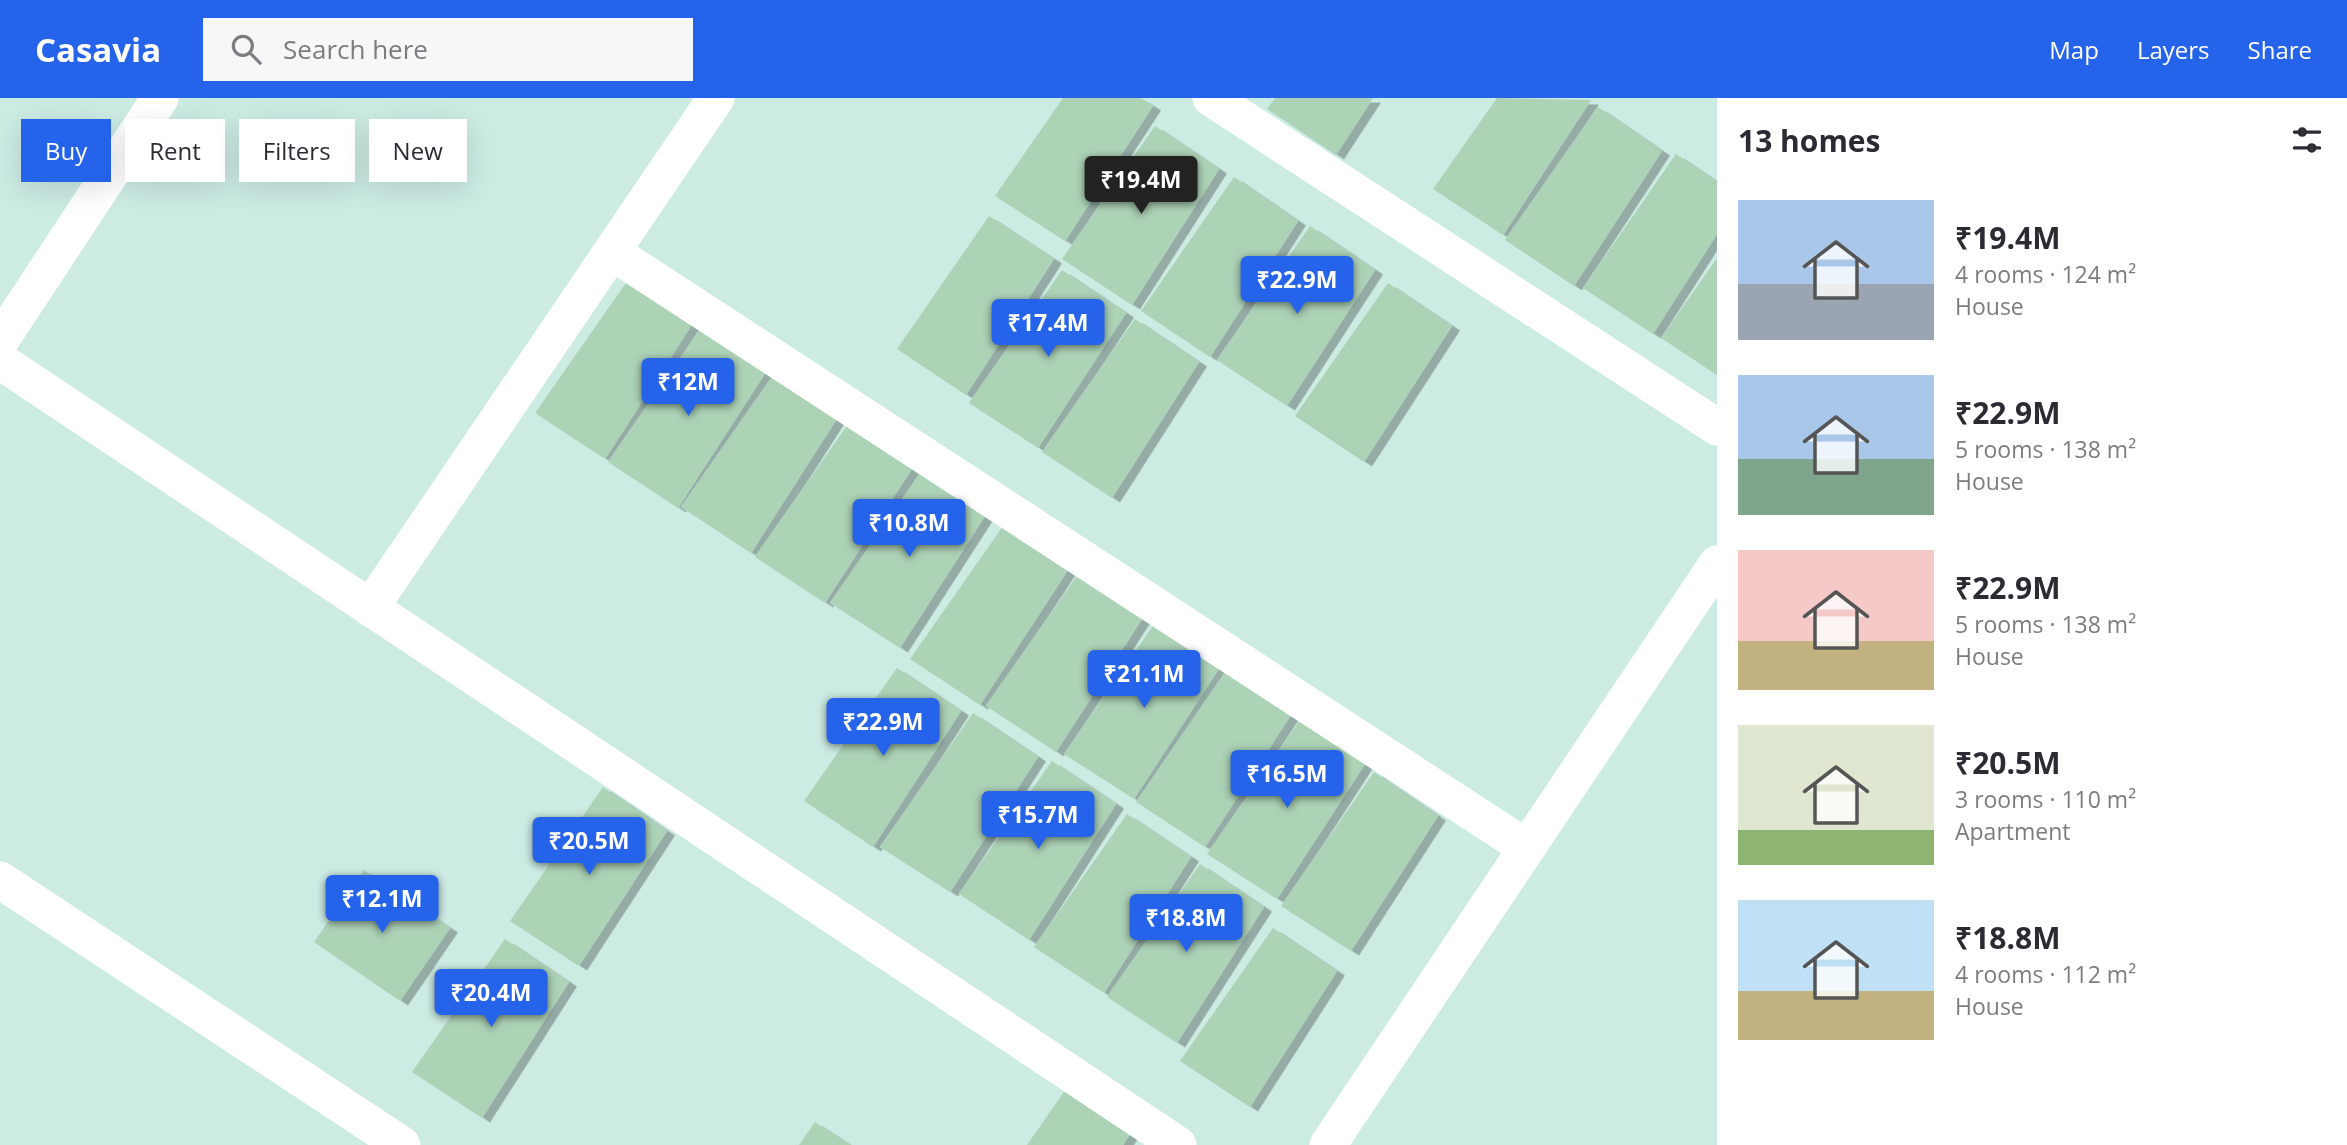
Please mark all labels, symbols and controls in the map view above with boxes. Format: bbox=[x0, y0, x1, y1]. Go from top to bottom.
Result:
search box bbox=[203, 18, 693, 81]
text: Casavia bbox=[35, 27, 161, 72]
icon: search bbox=[227, 30, 265, 68]
text: Search here bbox=[283, 31, 428, 67]
text: Map bbox=[2049, 33, 2099, 66]
text: Layers bbox=[2137, 33, 2210, 66]
text: Share bbox=[2248, 33, 2312, 66]
chip: Buy bbox=[21, 119, 111, 182]
chip: Rent bbox=[125, 119, 225, 182]
chip: Filters bbox=[239, 119, 355, 182]
chip: New bbox=[369, 119, 467, 182]
text: 13 homes bbox=[1738, 120, 1881, 161]
icon: filters bbox=[2288, 121, 2326, 159]
pin: ₹19.4M bbox=[1084, 156, 1198, 216]
text: ₹19.4M bbox=[1101, 163, 1181, 195]
text: ₹19.4M bbox=[1955, 217, 2060, 258]
icon: home bbox=[1794, 228, 1878, 312]
pin: ₹22.9M bbox=[1240, 256, 1354, 316]
text: 4 rooms · 124 m² bbox=[1955, 258, 2136, 290]
text: ₹22.9M bbox=[1257, 263, 1337, 295]
text: House bbox=[1955, 290, 2024, 322]
pin: ₹17.4M bbox=[991, 300, 1105, 359]
text: ₹17.4M bbox=[1008, 306, 1088, 338]
pin: ₹12M bbox=[647, 358, 729, 418]
text: ₹12M bbox=[657, 365, 719, 397]
text: ₹22.9M bbox=[1955, 392, 2060, 433]
icon: home bbox=[1794, 403, 1878, 487]
text: 5 rooms · 138 m² bbox=[1955, 433, 2136, 465]
text: House bbox=[1955, 465, 2024, 497]
pin: ₹10.8M bbox=[852, 500, 966, 559]
text: ₹10.8M bbox=[869, 506, 949, 538]
text: ₹22.9M bbox=[1955, 567, 2060, 608]
icon: home bbox=[1794, 578, 1878, 662]
text: 5 rooms · 138 m² bbox=[1955, 608, 2136, 640]
text: House bbox=[1955, 640, 2024, 672]
pin: ₹21.1M bbox=[1087, 650, 1201, 710]
text: ₹21.1M bbox=[1104, 657, 1184, 689]
pin: ₹22.9M bbox=[826, 698, 940, 758]
text: ₹22.9M bbox=[843, 705, 923, 737]
text: ₹20.5M bbox=[1955, 742, 2060, 783]
pin: ₹16.5M bbox=[1230, 750, 1344, 810]
icon: home bbox=[1794, 753, 1878, 837]
text: ₹16.5M bbox=[1247, 757, 1327, 789]
text: 3 rooms · 110 m² bbox=[1955, 783, 2136, 815]
pin: ₹15.7M bbox=[981, 792, 1095, 851]
text: ₹15.7M bbox=[998, 798, 1078, 830]
text: Apartment bbox=[1955, 815, 2071, 847]
pin: ₹20.5M bbox=[532, 818, 646, 877]
text: ₹20.5M bbox=[549, 824, 629, 856]
pin: ₹12.1M bbox=[325, 876, 439, 935]
text: ₹12.1M bbox=[342, 882, 422, 914]
pin: ₹18.8M bbox=[1129, 894, 1243, 954]
text: ₹18.8M bbox=[1146, 901, 1226, 933]
text: ₹18.8M bbox=[1955, 917, 2060, 958]
icon: home bbox=[1794, 928, 1878, 1012]
text: 4 rooms · 112 m² bbox=[1955, 958, 2136, 990]
pin: ₹20.4M bbox=[434, 970, 548, 1029]
text: ₹20.4M bbox=[451, 976, 531, 1008]
text: House bbox=[1955, 990, 2024, 1022]

